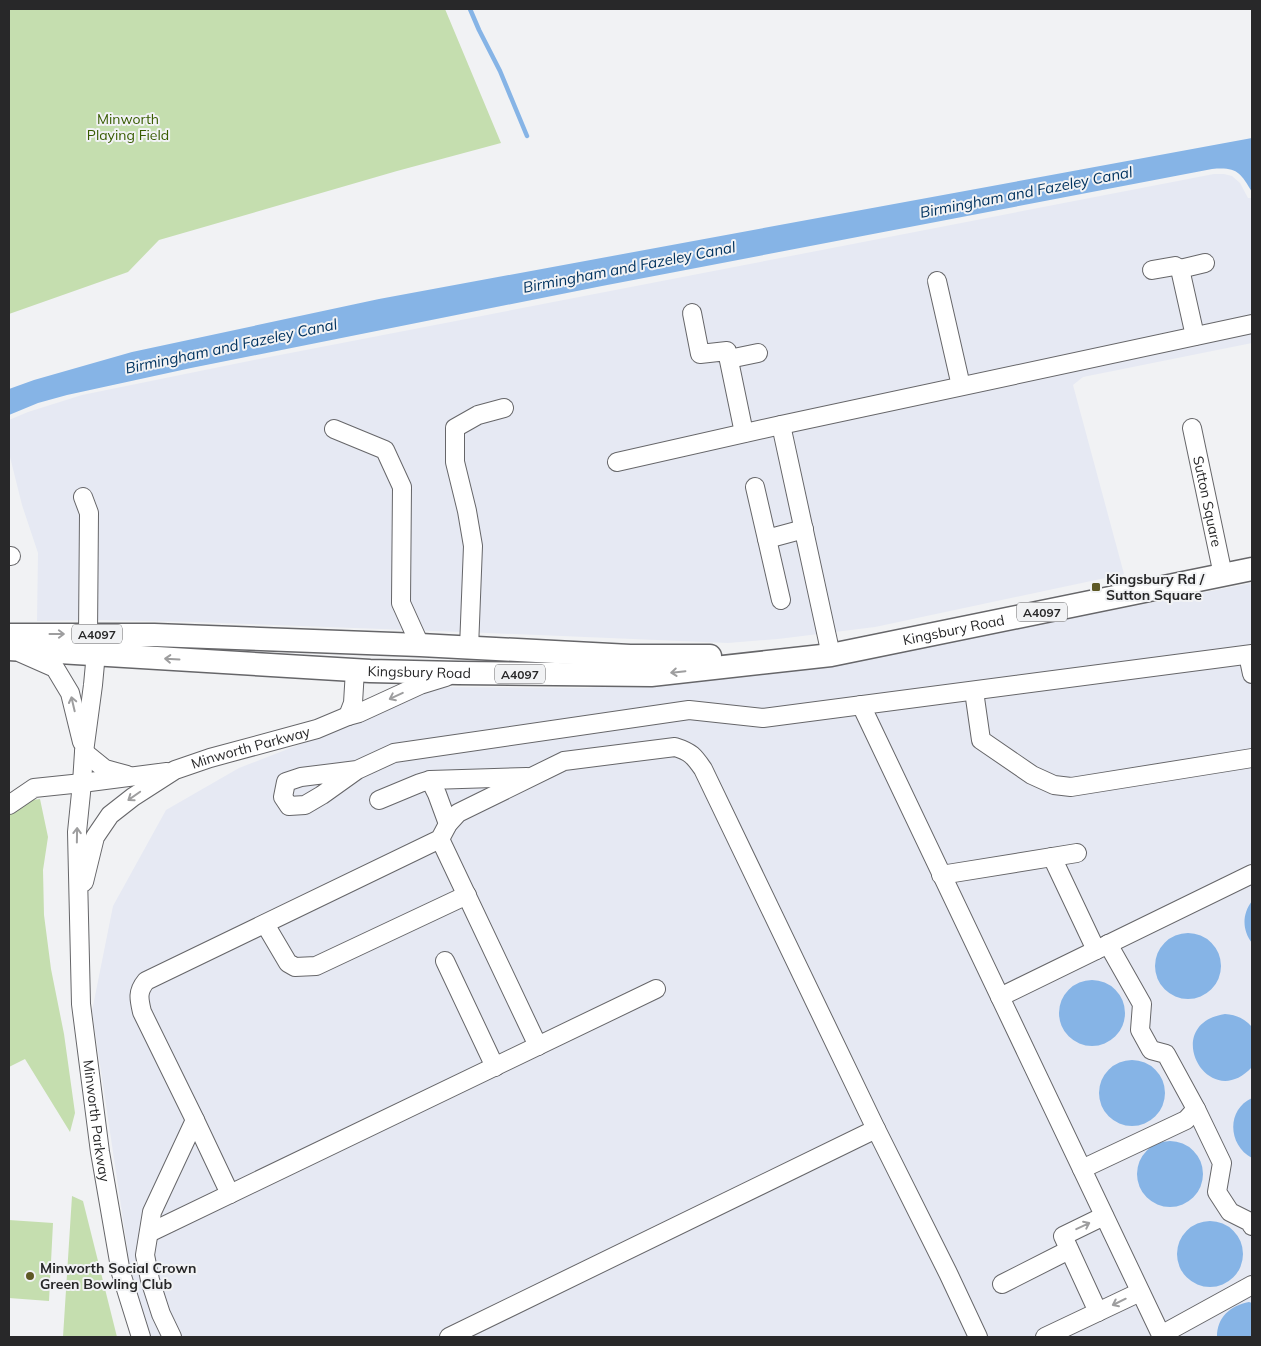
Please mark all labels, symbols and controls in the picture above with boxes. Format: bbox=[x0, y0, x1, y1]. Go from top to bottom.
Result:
park label: Minworth Playing Field bbox=[87, 110, 169, 144]
water label: Birmingham and Fazeley Canal bbox=[918, 162, 1134, 222]
water label: Birmingham and Fazeley Canal bbox=[521, 237, 737, 297]
water label: Birmingham and Fazeley Canal bbox=[123, 314, 339, 378]
street label: Sutton Square bbox=[1189, 454, 1226, 548]
place label: Kingsbury Rd / Sutton Square bbox=[1106, 570, 1205, 604]
marker: Kingsbury Rd / Sutton Square bbox=[1090, 581, 1102, 593]
road number: A4097 bbox=[1017, 602, 1067, 622]
street label: Kingsbury Road bbox=[901, 611, 1006, 649]
road number: A4097 bbox=[72, 624, 122, 644]
one-way arrow bbox=[49, 629, 65, 639]
one-way arrow bbox=[164, 655, 180, 664]
street label: Kingsbury Road bbox=[367, 662, 471, 682]
road number: A4097 bbox=[495, 664, 545, 684]
one-way arrow bbox=[671, 667, 687, 677]
one-way arrow bbox=[389, 692, 404, 701]
one-way arrow bbox=[68, 697, 77, 713]
street label: Minworth Parkway bbox=[189, 722, 313, 773]
one-way arrow bbox=[127, 791, 141, 801]
one-way arrow bbox=[72, 828, 82, 844]
street label: Minworth Parkway bbox=[79, 1059, 114, 1184]
one-way arrow bbox=[1075, 1221, 1090, 1230]
place label: Minworth Social Crown Green Bowling Club bbox=[40, 1259, 196, 1293]
marker: Minworth Social Crown Green Bowling Club bbox=[24, 1270, 36, 1282]
one-way arrow bbox=[1112, 1298, 1127, 1307]

